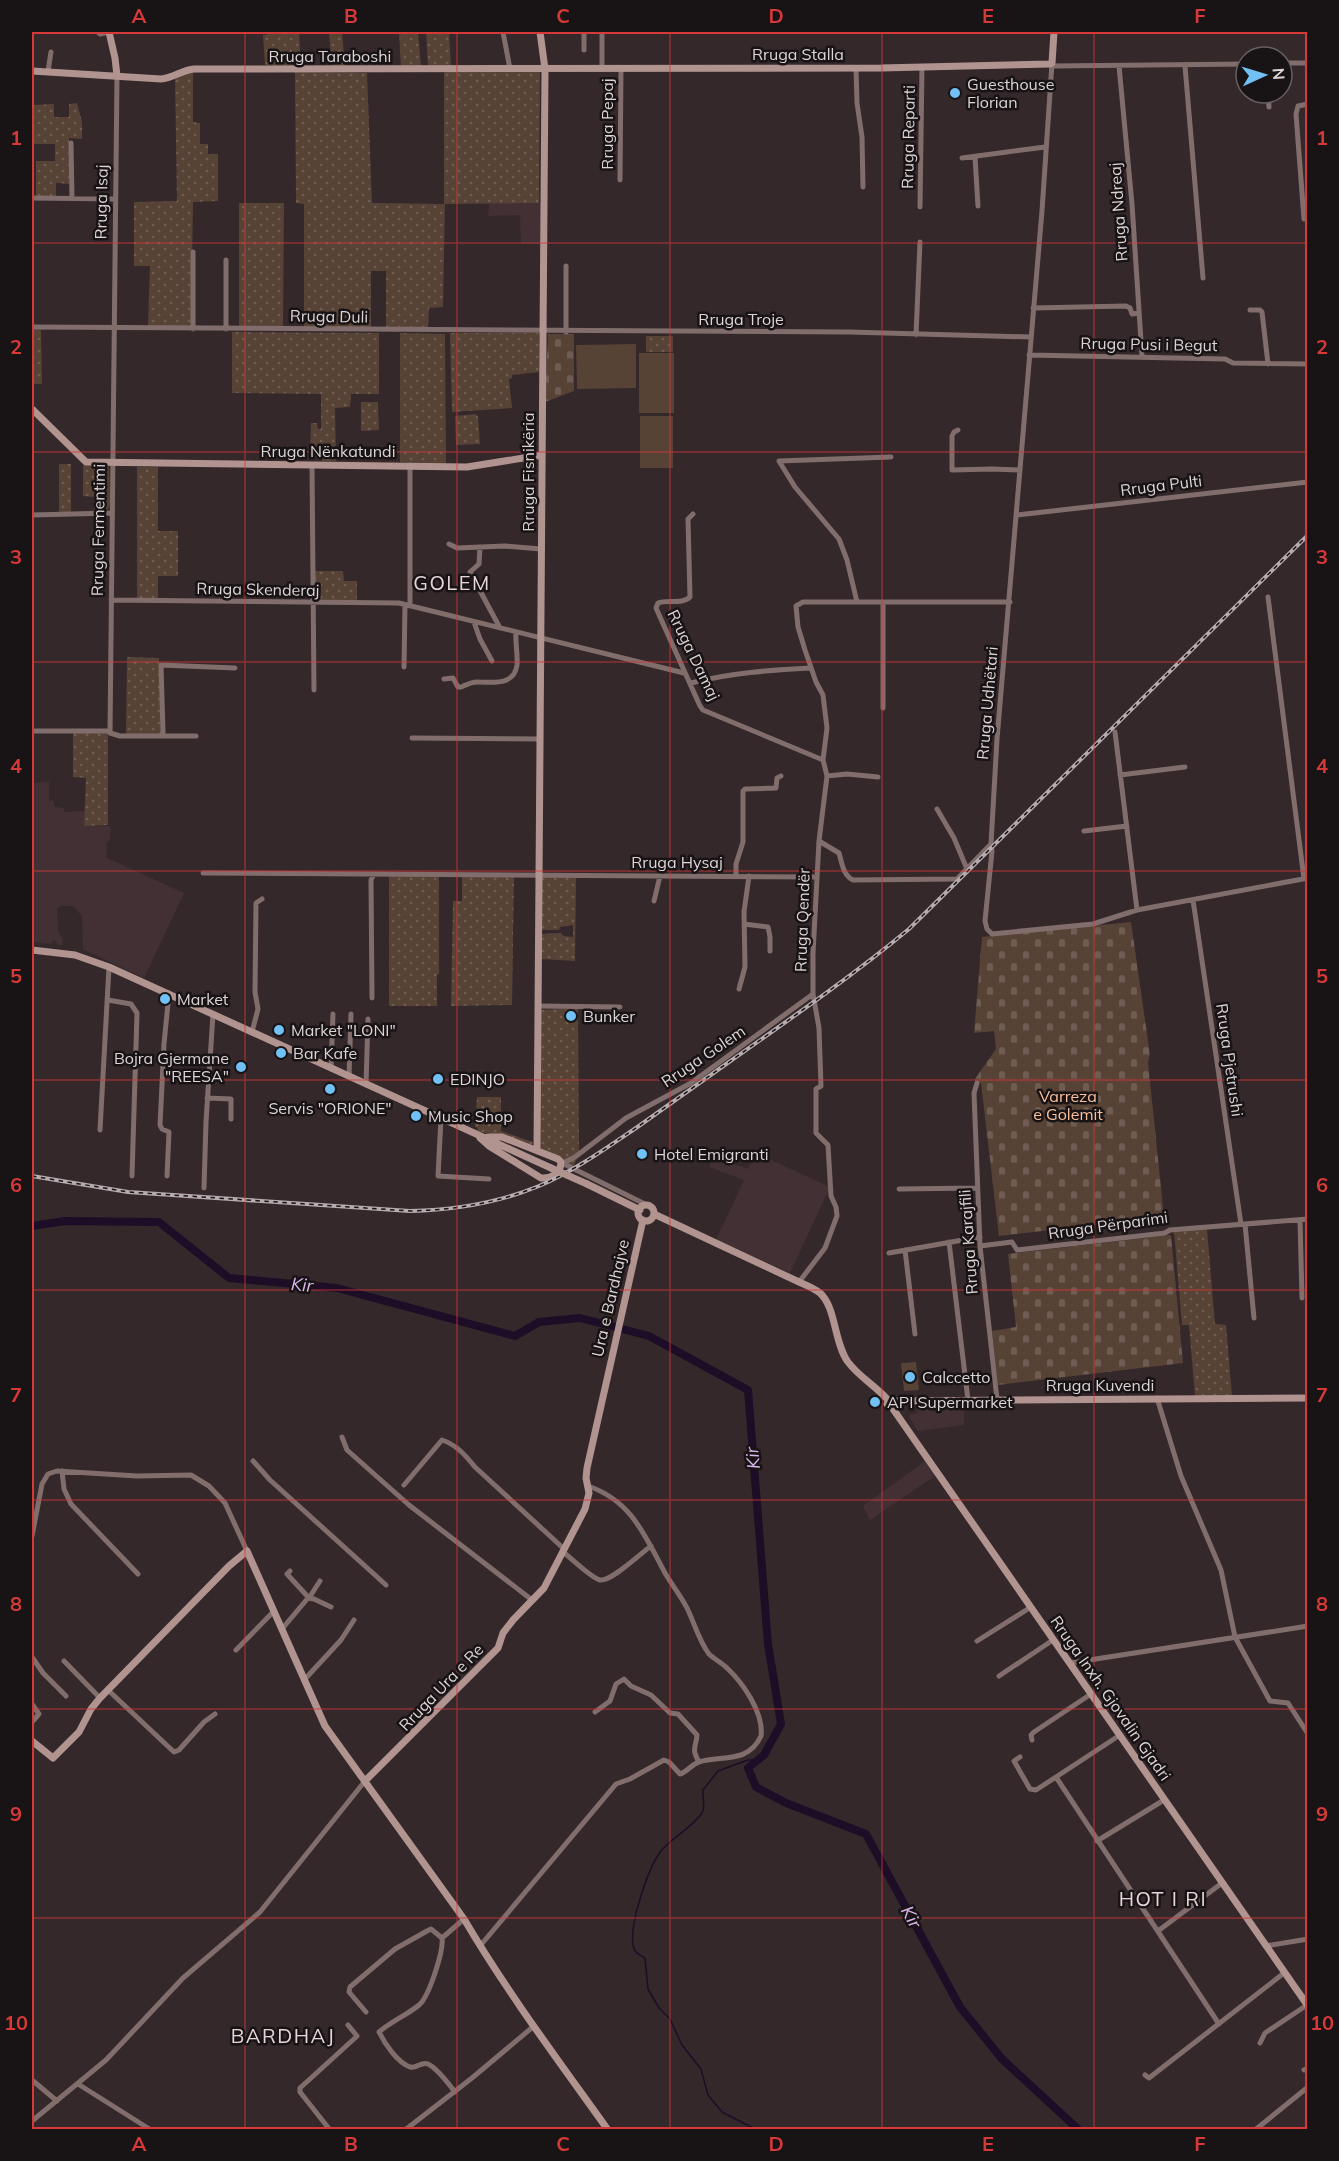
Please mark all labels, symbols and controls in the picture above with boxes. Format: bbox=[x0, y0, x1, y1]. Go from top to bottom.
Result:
text: A bbox=[132, 3, 147, 28]
text: B bbox=[344, 3, 358, 28]
text: C bbox=[556, 3, 570, 28]
text: D bbox=[768, 3, 784, 28]
text: E bbox=[982, 3, 994, 28]
text: F bbox=[1194, 3, 1206, 28]
street label: Rruga Stalla bbox=[752, 44, 844, 64]
north arrow bbox=[1234, 45, 1294, 105]
street label: Rruga Taraboshi bbox=[269, 46, 391, 66]
text: N bbox=[1269, 67, 1289, 81]
place label: Guesthouse Florian bbox=[967, 74, 1054, 112]
street label: Rruga Pepaj bbox=[597, 78, 617, 170]
street label: Rruga Reparti bbox=[897, 85, 919, 189]
marker: Guesthouse Florian bbox=[948, 86, 962, 100]
text: 1 bbox=[10, 125, 22, 150]
text: 1 bbox=[1316, 125, 1328, 150]
street label: Rruga Ndreaj bbox=[1105, 162, 1131, 262]
street label: Rruga Isaj bbox=[90, 164, 112, 240]
street label: Rruga Duli bbox=[290, 305, 368, 327]
street label: Rruga Troje bbox=[698, 309, 784, 329]
street label: Rruga Pusi i Begut bbox=[1080, 333, 1218, 355]
text: 2 bbox=[10, 334, 22, 359]
text: 2 bbox=[1316, 334, 1328, 359]
street label: Rruga Fisnikëria bbox=[518, 412, 538, 532]
street label: Rruga Nënkatundi bbox=[261, 441, 395, 461]
street label: Rruga Fermentimi bbox=[87, 464, 109, 596]
street label: Rruga Pulti bbox=[1119, 470, 1203, 500]
text: 3 bbox=[10, 544, 22, 569]
text: 3 bbox=[1316, 544, 1328, 569]
district label: GOLEM bbox=[413, 570, 491, 595]
street label: Rruga Skenderaj bbox=[196, 578, 320, 600]
street label: Rruga Damaj bbox=[663, 606, 725, 704]
street label: Rruga Udhëtari bbox=[972, 645, 1002, 761]
text: 4 bbox=[10, 753, 22, 778]
text: 4 bbox=[1316, 753, 1328, 778]
street label: Rruga Hysaj bbox=[631, 852, 723, 872]
street label: Rruga Qendër bbox=[790, 867, 814, 972]
text: 5 bbox=[10, 963, 22, 988]
text: 5 bbox=[1316, 963, 1328, 988]
place label: Market bbox=[177, 989, 229, 1009]
marker: Market bbox=[158, 992, 172, 1006]
street label: Rruga Pjetrushi bbox=[1212, 1002, 1248, 1118]
place label: Bunker bbox=[583, 1006, 635, 1026]
marker: Bunker bbox=[564, 1009, 578, 1023]
place label: Market "LONI" bbox=[291, 1020, 396, 1040]
street label: Rruga Golem bbox=[657, 1021, 749, 1091]
marker: Market "LONI" bbox=[272, 1023, 286, 1037]
place label: Bar Kafe bbox=[293, 1043, 357, 1063]
marker: Bar Kafe bbox=[274, 1046, 288, 1060]
place label: Bojra Gjermane "REESA" bbox=[114, 1048, 229, 1086]
marker: Bojra Gjermane "REESA" bbox=[234, 1060, 248, 1074]
place label: EDINJO bbox=[450, 1069, 505, 1089]
marker: EDINJO bbox=[431, 1072, 445, 1086]
marker: Servis "ORIONE" bbox=[323, 1082, 337, 1096]
park label: Varreza e Golemit bbox=[1033, 1086, 1103, 1124]
place label: Servis "ORIONE" bbox=[268, 1098, 392, 1118]
place label: Music Shop bbox=[428, 1106, 513, 1126]
marker: Music Shop bbox=[409, 1109, 423, 1123]
place label: Hotel Emigranti bbox=[654, 1144, 769, 1164]
marker: Hotel Emigranti bbox=[635, 1147, 649, 1161]
text: 6 bbox=[10, 1172, 22, 1197]
text: 6 bbox=[1316, 1172, 1328, 1197]
street label: Rruga Karajfili bbox=[954, 1189, 982, 1295]
street label: Rruga Përparimi bbox=[1047, 1207, 1169, 1243]
street label: Ura e Bardhajve bbox=[587, 1237, 633, 1359]
water label: Kir bbox=[290, 1272, 316, 1297]
place label: Calccetto bbox=[922, 1367, 990, 1387]
marker: Calccetto bbox=[903, 1370, 917, 1384]
street label: Rruga Kuvendi bbox=[1046, 1375, 1154, 1395]
text: 7 bbox=[10, 1382, 22, 1407]
text: 7 bbox=[1316, 1382, 1328, 1407]
place label: API Supermarket bbox=[887, 1392, 1013, 1412]
marker: API Supermarket bbox=[868, 1395, 882, 1409]
water label: Kir bbox=[740, 1445, 765, 1470]
text: 8 bbox=[10, 1591, 22, 1616]
text: 8 bbox=[1316, 1591, 1328, 1616]
street label: Rruga Inxh. Gjovalin Gjadri bbox=[1046, 1612, 1176, 1784]
street label: Rruga Ura e Re bbox=[394, 1639, 488, 1735]
text: 9 bbox=[10, 1801, 22, 1826]
text: 9 bbox=[1316, 1801, 1328, 1826]
district label: HOT I RI bbox=[1119, 1886, 1207, 1911]
water label: Kir bbox=[896, 1901, 928, 1933]
text: 10 bbox=[4, 2010, 28, 2035]
text: 10 bbox=[1310, 2010, 1334, 2035]
district label: BARDHAJ bbox=[231, 2023, 335, 2048]
text: A bbox=[132, 2131, 147, 2156]
text: B bbox=[344, 2131, 358, 2156]
text: C bbox=[556, 2131, 570, 2156]
text: D bbox=[768, 2131, 784, 2156]
text: E bbox=[982, 2131, 994, 2156]
text: F bbox=[1194, 2131, 1206, 2156]

